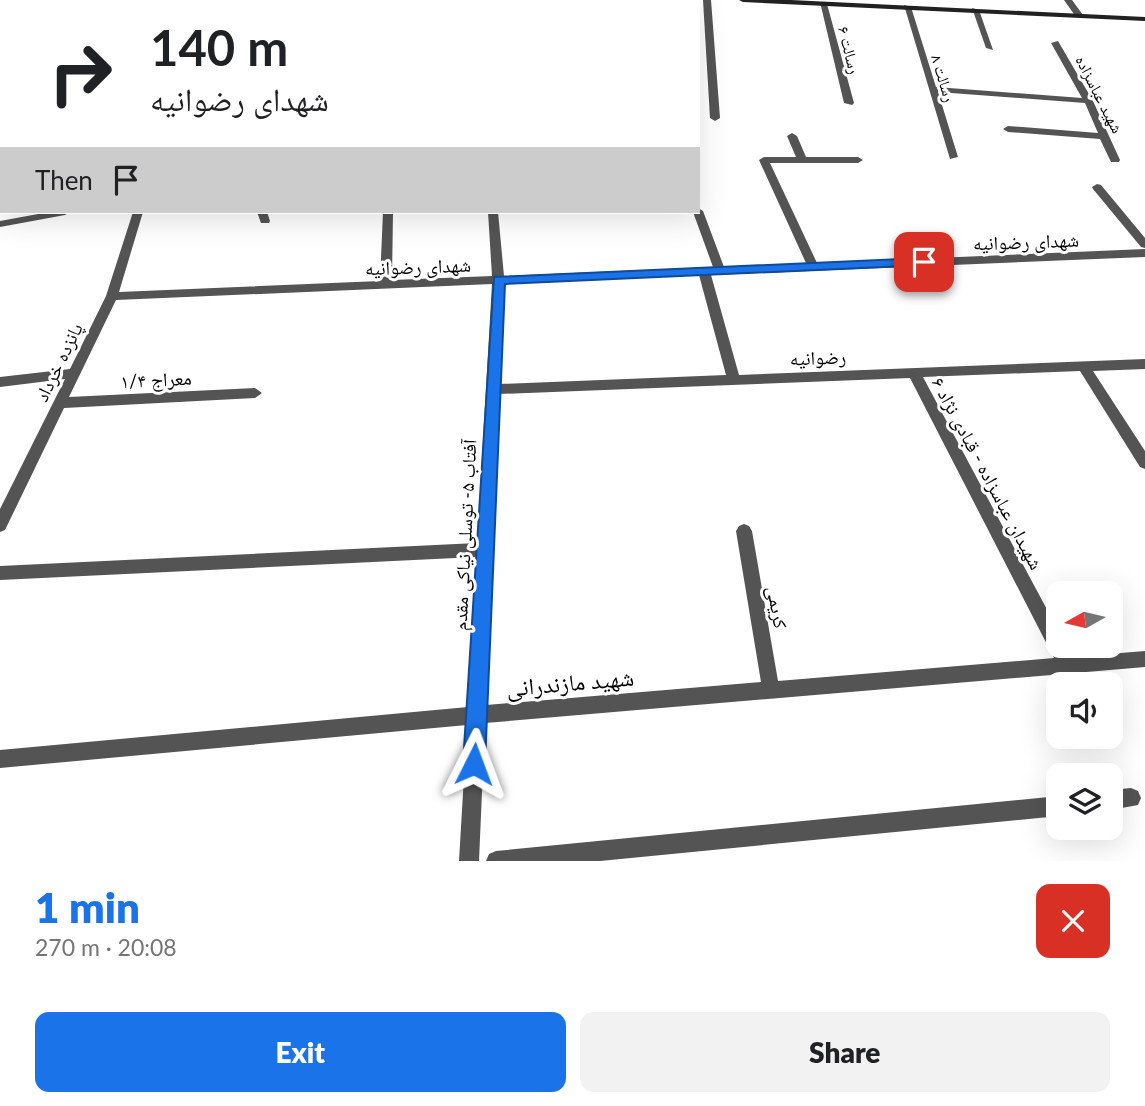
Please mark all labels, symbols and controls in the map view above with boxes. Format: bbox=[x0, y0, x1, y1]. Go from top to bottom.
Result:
text: 140 m bbox=[150, 18, 288, 76]
street label: رسالت ۶ bbox=[834, 24, 865, 76]
icon: right bbox=[35, 28, 126, 119]
street label: رسالت ۸ bbox=[927, 52, 960, 104]
street label: شهید عباسزاده bbox=[1071, 52, 1128, 137]
text: شهدای رضوانیه bbox=[150, 79, 329, 118]
icon: arrive bbox=[107, 161, 145, 199]
text: Then bbox=[35, 164, 93, 196]
street label: شهدای رضوانیه bbox=[973, 228, 1080, 255]
pin bbox=[894, 232, 954, 292]
icon: arrive bbox=[905, 243, 943, 281]
street label: شهدای رضوانیه bbox=[365, 253, 472, 280]
street label: پانزده خرداد bbox=[29, 319, 88, 406]
street label: رضوانیه bbox=[789, 345, 847, 370]
street label: معراج ۱/۴ bbox=[120, 366, 192, 393]
street label: شهیدان عباسزاده - قبادی نژاد ۶ bbox=[927, 373, 1049, 574]
street label: آفتاب ۵- توسلی نیاکی مقدم bbox=[448, 438, 484, 631]
north arrow bbox=[1046, 581, 1124, 658]
map controls bbox=[1046, 581, 1123, 840]
street label: کریمی bbox=[762, 584, 793, 630]
street label: شهید مازندرانی bbox=[505, 662, 635, 703]
button: sound bbox=[1046, 672, 1123, 749]
position arrow bbox=[437, 727, 511, 801]
button: layers bbox=[1046, 763, 1123, 840]
text: 1 min bbox=[35, 882, 140, 932]
button: close bbox=[1036, 884, 1110, 958]
text: 270 m · 20:08 bbox=[35, 933, 177, 961]
button: Exit bbox=[35, 1012, 566, 1092]
button: Share bbox=[580, 1012, 1110, 1092]

